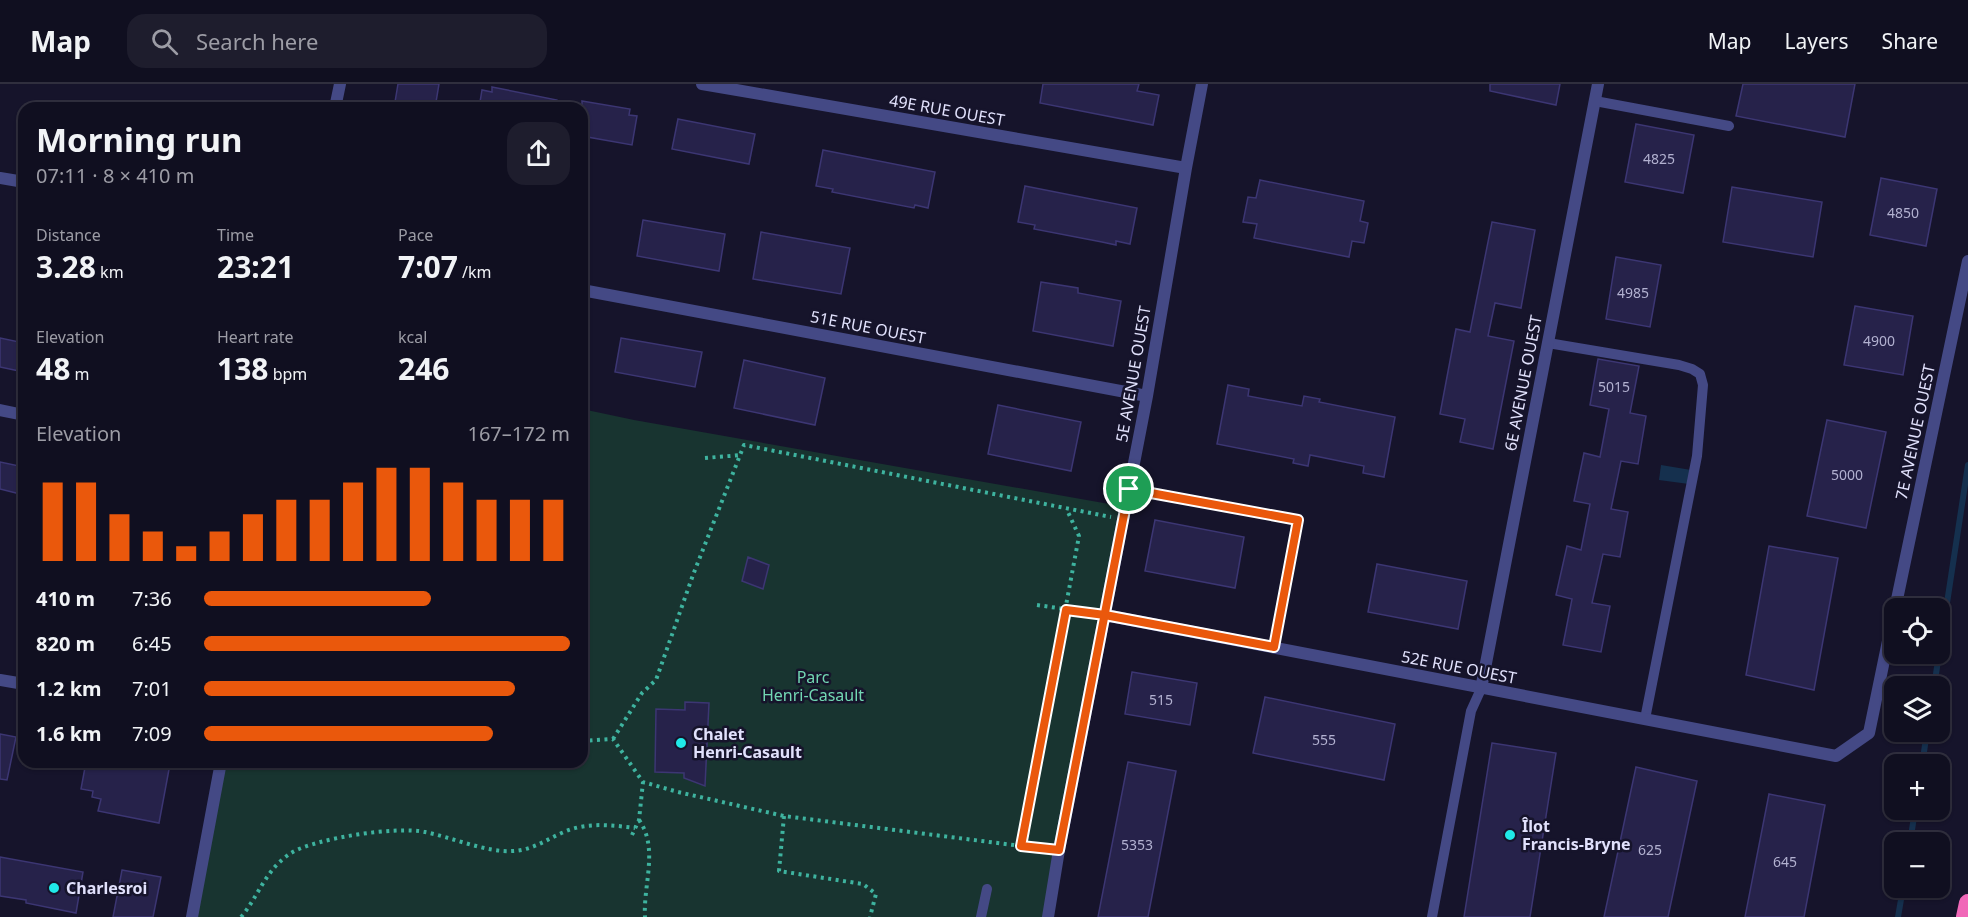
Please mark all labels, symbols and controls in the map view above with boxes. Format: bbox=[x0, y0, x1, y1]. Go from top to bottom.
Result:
search box bbox=[127, 14, 547, 68]
text: Map bbox=[30, 22, 91, 60]
icon: search bbox=[148, 25, 181, 58]
text: Search here bbox=[196, 26, 318, 56]
text: Map bbox=[1708, 27, 1752, 55]
text: Layers bbox=[1785, 27, 1849, 55]
text: Share bbox=[1882, 27, 1938, 55]
street label: 49E RUE OUEST bbox=[888, 89, 1007, 131]
text: Morning run bbox=[36, 117, 242, 162]
button: share bbox=[507, 122, 570, 185]
house number: 4825 bbox=[1643, 149, 1675, 168]
text: 07:11 · 8 × 410 m bbox=[36, 162, 194, 189]
house number: 4850 bbox=[1887, 203, 1919, 222]
text: Distance bbox=[36, 224, 101, 246]
text: Time bbox=[217, 224, 254, 246]
text: Pace bbox=[398, 224, 433, 246]
text: 3.28 bbox=[36, 246, 96, 287]
text: 23:21 bbox=[217, 246, 294, 287]
text: 7:07 bbox=[398, 246, 458, 287]
text: km bbox=[96, 261, 124, 283]
text: /km bbox=[458, 261, 492, 283]
house number: 4985 bbox=[1617, 283, 1649, 302]
street label: 5E AVENUE OUEST bbox=[1110, 304, 1156, 444]
street label: 51E RUE OUEST bbox=[809, 305, 928, 349]
street label: 6E AVENUE OUEST bbox=[1499, 313, 1547, 453]
text: Elevation bbox=[36, 326, 104, 348]
text: Heart rate bbox=[217, 326, 293, 348]
text: kcal bbox=[398, 326, 427, 348]
house number: 4900 bbox=[1863, 331, 1895, 350]
text: 48 bbox=[36, 348, 70, 389]
text: 138 bbox=[217, 348, 268, 389]
text: 246 bbox=[398, 348, 449, 389]
street label: 7E AVENUE OUEST bbox=[1890, 362, 1940, 502]
text: m bbox=[70, 363, 89, 385]
text: bpm bbox=[268, 363, 307, 385]
house number: 5015 bbox=[1598, 377, 1630, 396]
text: Elevation bbox=[36, 420, 121, 447]
text: 167–172 m bbox=[467, 420, 570, 447]
pin bbox=[1103, 463, 1154, 514]
house number: 5000 bbox=[1831, 465, 1863, 484]
icon: arrive bbox=[1112, 472, 1145, 505]
text: 410 m bbox=[36, 585, 95, 612]
text: 7:36 bbox=[132, 585, 172, 612]
map controls bbox=[1884, 598, 1950, 898]
button: locate bbox=[1884, 598, 1950, 664]
text: 820 m bbox=[36, 630, 95, 657]
text: 6:45 bbox=[132, 630, 172, 657]
street label: 52E RUE OUEST bbox=[1400, 645, 1519, 689]
park label: Parc Henri-Casault bbox=[762, 666, 864, 706]
text: 1.2 km bbox=[36, 675, 102, 702]
text: 7:01 bbox=[132, 675, 172, 702]
button: layers bbox=[1884, 676, 1950, 742]
house number: 515 bbox=[1149, 690, 1173, 709]
text: 1.6 km bbox=[36, 720, 102, 747]
text: 7:09 bbox=[132, 720, 172, 747]
place label: Chalet Henri-Casault bbox=[693, 723, 802, 763]
house number: 555 bbox=[1312, 730, 1336, 749]
marker: Chalet Henri-Casault bbox=[674, 736, 688, 750]
button: + bbox=[1884, 754, 1950, 820]
place label: Îlot Francis-Bryne bbox=[1521, 815, 1631, 855]
marker: Îlot Francis-Bryne bbox=[1503, 828, 1517, 842]
button: − bbox=[1884, 832, 1950, 898]
house number: 5353 bbox=[1121, 835, 1153, 854]
house number: 625 bbox=[1638, 840, 1662, 859]
house number: 645 bbox=[1773, 852, 1797, 871]
place label: Charlesroi bbox=[66, 877, 147, 899]
marker: Charlesroi bbox=[47, 881, 61, 895]

